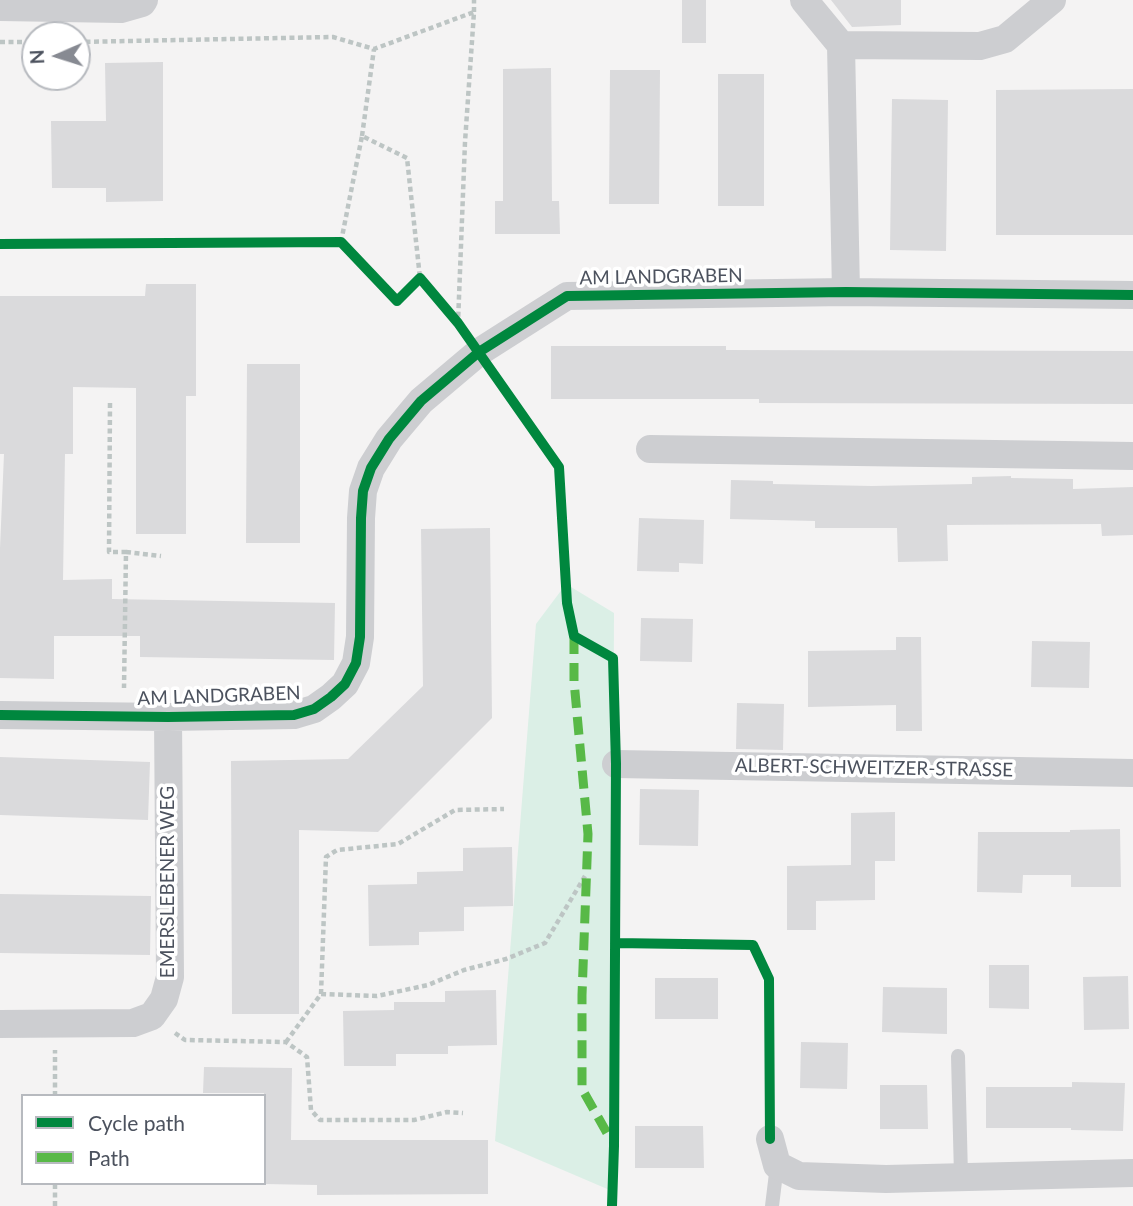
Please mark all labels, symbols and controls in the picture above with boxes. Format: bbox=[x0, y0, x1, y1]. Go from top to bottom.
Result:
north arrow bbox=[21, 21, 91, 91]
text: N bbox=[25, 49, 48, 65]
street label: AM LANDGRABEN bbox=[579, 264, 743, 290]
street label: AM LANDGRABEN bbox=[137, 682, 301, 710]
street label: ALBERT-SCHWEITZER-STRASSE bbox=[735, 754, 1013, 782]
street label: EMERSLEBENER WEG bbox=[157, 786, 179, 978]
legend bbox=[21, 1094, 266, 1185]
text: Cycle path bbox=[88, 1110, 185, 1135]
text: Path bbox=[88, 1145, 130, 1170]

